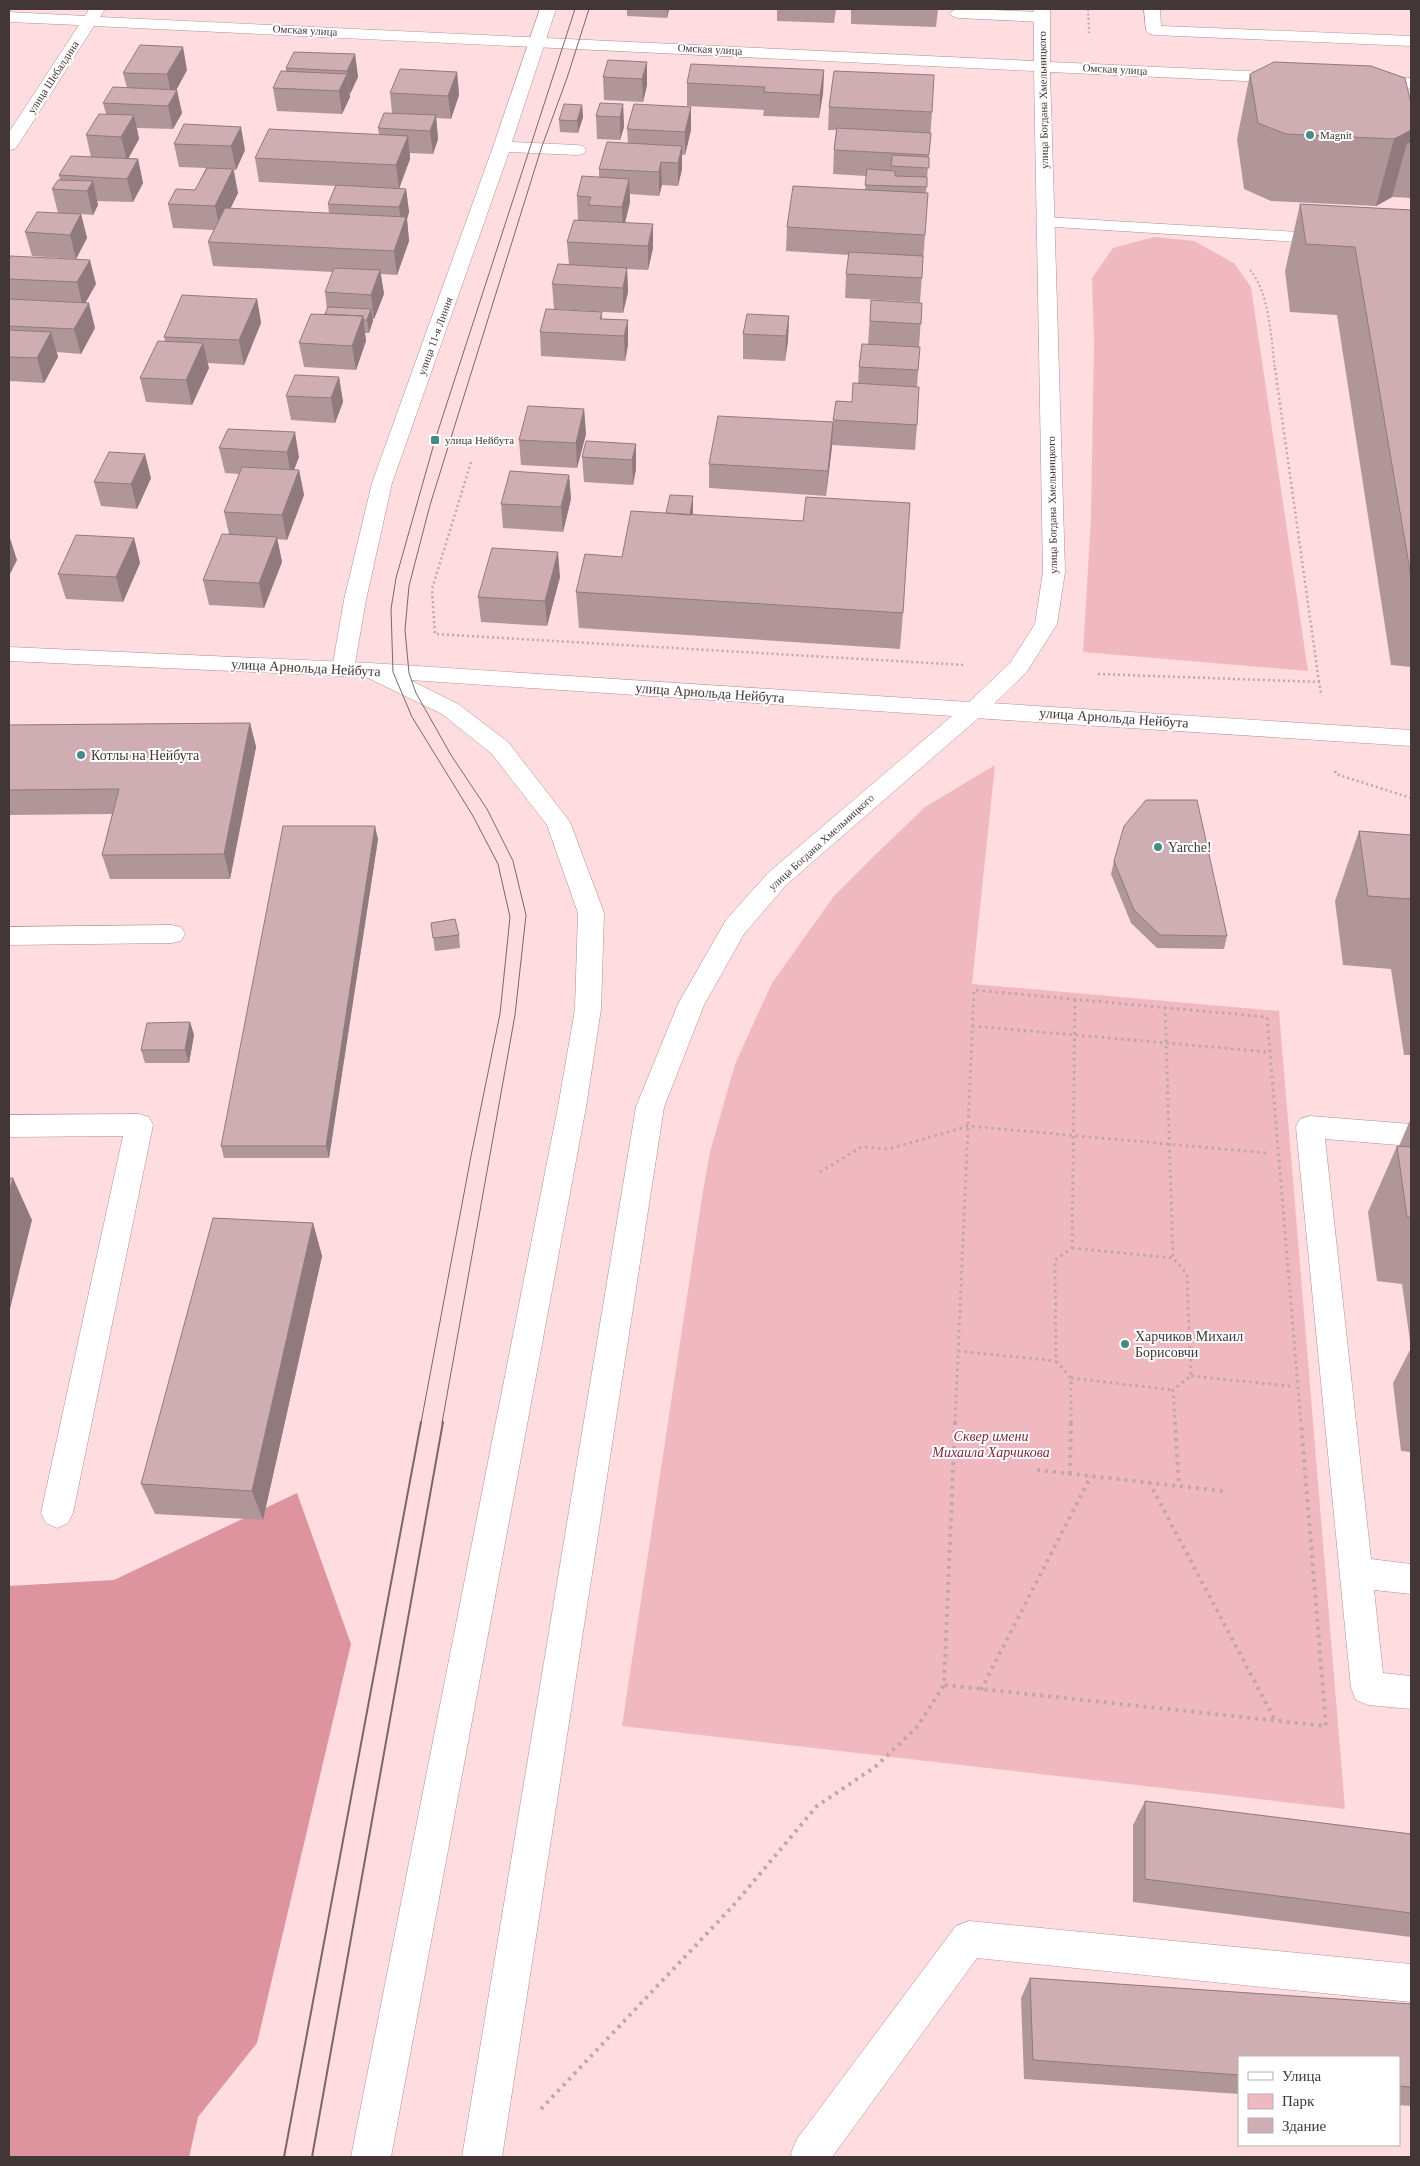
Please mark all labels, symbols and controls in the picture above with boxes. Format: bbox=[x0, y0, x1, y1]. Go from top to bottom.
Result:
street label: Омская улица bbox=[272, 22, 338, 38]
street label: улица Богдана Хмельницкого bbox=[1036, 31, 1050, 169]
street label: улица Шебалдина bbox=[25, 38, 81, 116]
street label: Омская улица bbox=[677, 41, 743, 57]
street label: Омская улица bbox=[1082, 61, 1148, 77]
marker: Magnit bbox=[1304, 129, 1316, 141]
place label: Magnit bbox=[1320, 129, 1352, 141]
street label: улица 11-я Линия bbox=[415, 295, 455, 377]
marker: улица Нейбута bbox=[429, 434, 441, 446]
place label: улица Нейбута bbox=[445, 434, 514, 446]
street label: улица Богдана Хмельницкого bbox=[1045, 436, 1059, 574]
street label: улица Арнольда Нейбута bbox=[231, 657, 382, 679]
street label: улица Арнольда Нейбута bbox=[635, 680, 786, 706]
street label: улица Арнольда Нейбута bbox=[1039, 705, 1190, 731]
place label: Котлы на Нейбута bbox=[91, 748, 200, 763]
marker: Котлы на Нейбута bbox=[75, 749, 87, 761]
street label: улица Богдана Хмельницкого bbox=[766, 791, 877, 893]
place label: Yarche! bbox=[1168, 840, 1212, 855]
marker: Yarche! bbox=[1152, 841, 1164, 853]
place label: Харчиков Михаил Борисовчи bbox=[1135, 1329, 1243, 1360]
marker: Харчиков Михаил Борисовчи bbox=[1119, 1338, 1131, 1350]
park label: Сквер имени Михаила Харчикова bbox=[931, 1429, 1050, 1460]
legend bbox=[1238, 2056, 1400, 2146]
text: Улица bbox=[1282, 2068, 1321, 2084]
text: Парк bbox=[1282, 2093, 1315, 2109]
text: Здание bbox=[1282, 2118, 1326, 2134]

